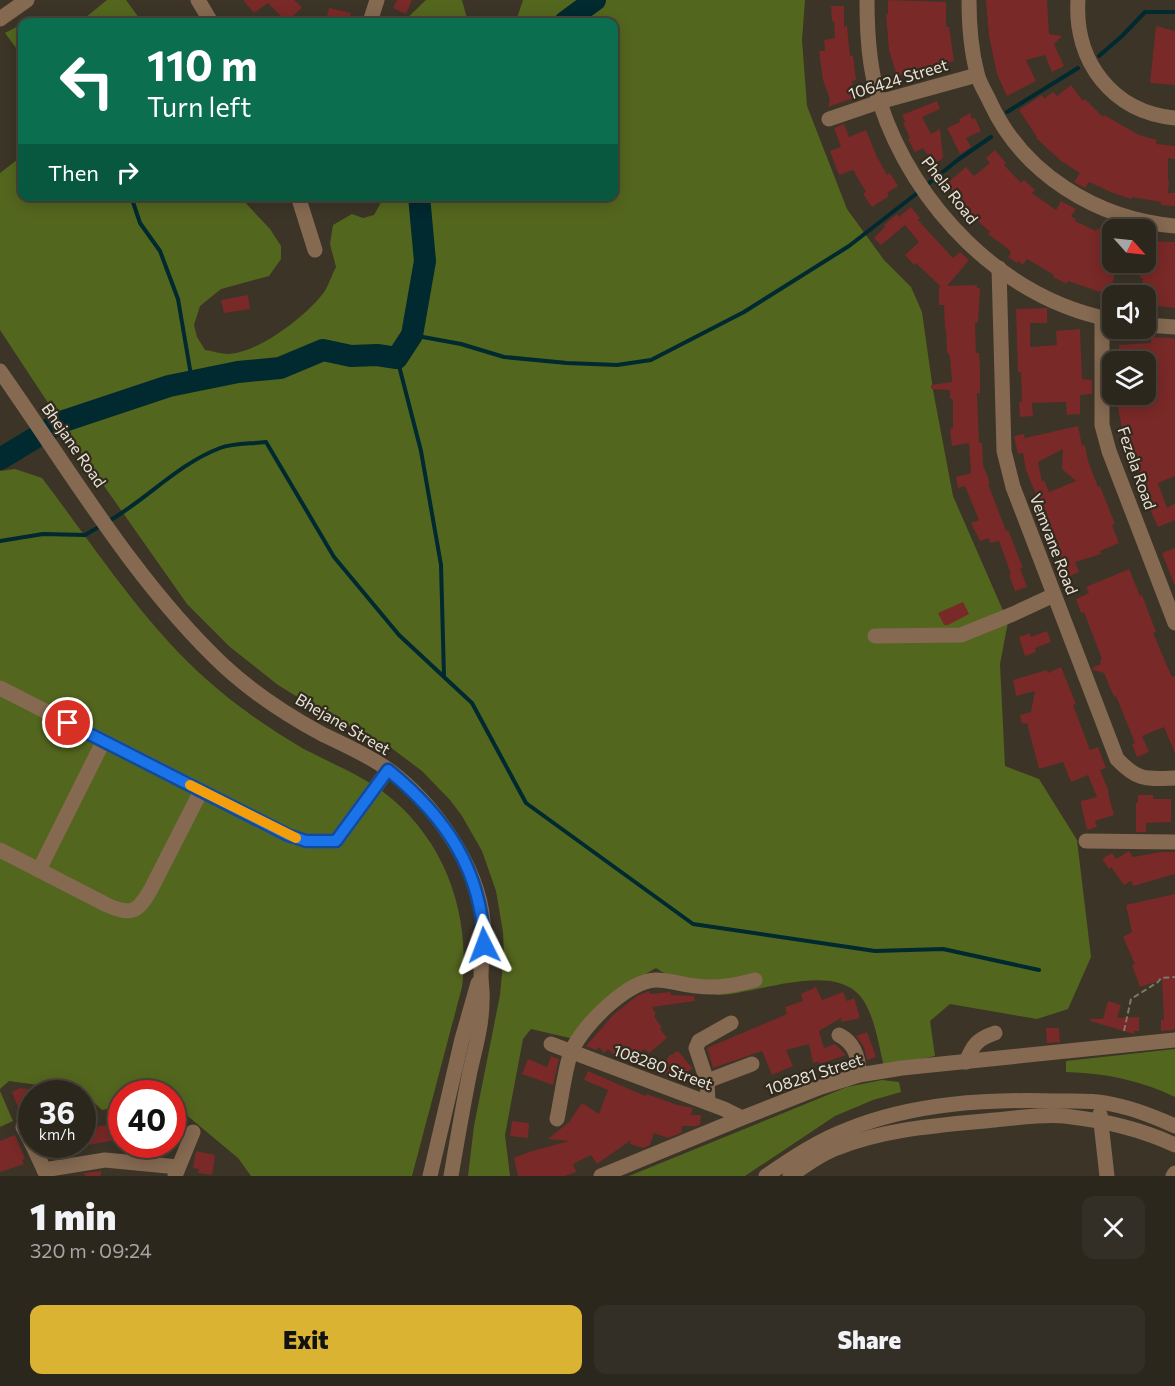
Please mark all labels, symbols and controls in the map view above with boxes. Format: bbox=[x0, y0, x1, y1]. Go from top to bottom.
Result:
text: 110 m bbox=[147, 38, 258, 90]
icon: left bbox=[48, 42, 126, 120]
street label: 106424 Street bbox=[846, 54, 950, 103]
text: Turn left bbox=[147, 90, 251, 123]
street label: Phela Road bbox=[918, 152, 983, 227]
icon: right bbox=[111, 156, 144, 189]
text: Then bbox=[48, 159, 99, 186]
north arrow bbox=[1102, 219, 1156, 273]
map controls bbox=[1102, 219, 1156, 405]
button: sound bbox=[1102, 285, 1156, 339]
button: layers bbox=[1102, 351, 1156, 405]
street label: Bhejane Road bbox=[38, 399, 110, 490]
street label: Fezela Road bbox=[1114, 424, 1161, 512]
street label: Vemvane Road bbox=[1027, 491, 1082, 597]
street label: Bhejane Street bbox=[292, 689, 394, 759]
pin bbox=[42, 697, 93, 748]
icon: arrive bbox=[51, 706, 84, 739]
position arrow bbox=[452, 913, 516, 977]
street label: 108280 Street bbox=[611, 1040, 716, 1093]
street label: 108281 Street bbox=[763, 1049, 865, 1098]
speed limit sign: 40 bbox=[108, 1080, 186, 1158]
text: 36 bbox=[39, 1093, 75, 1130]
text: km/h bbox=[39, 1125, 75, 1143]
text: 1 min bbox=[30, 1193, 116, 1237]
button: close bbox=[1082, 1196, 1145, 1259]
text: 320 m · 09:24 bbox=[30, 1238, 152, 1262]
button: Exit bbox=[30, 1305, 582, 1374]
button: Share bbox=[594, 1305, 1145, 1374]

